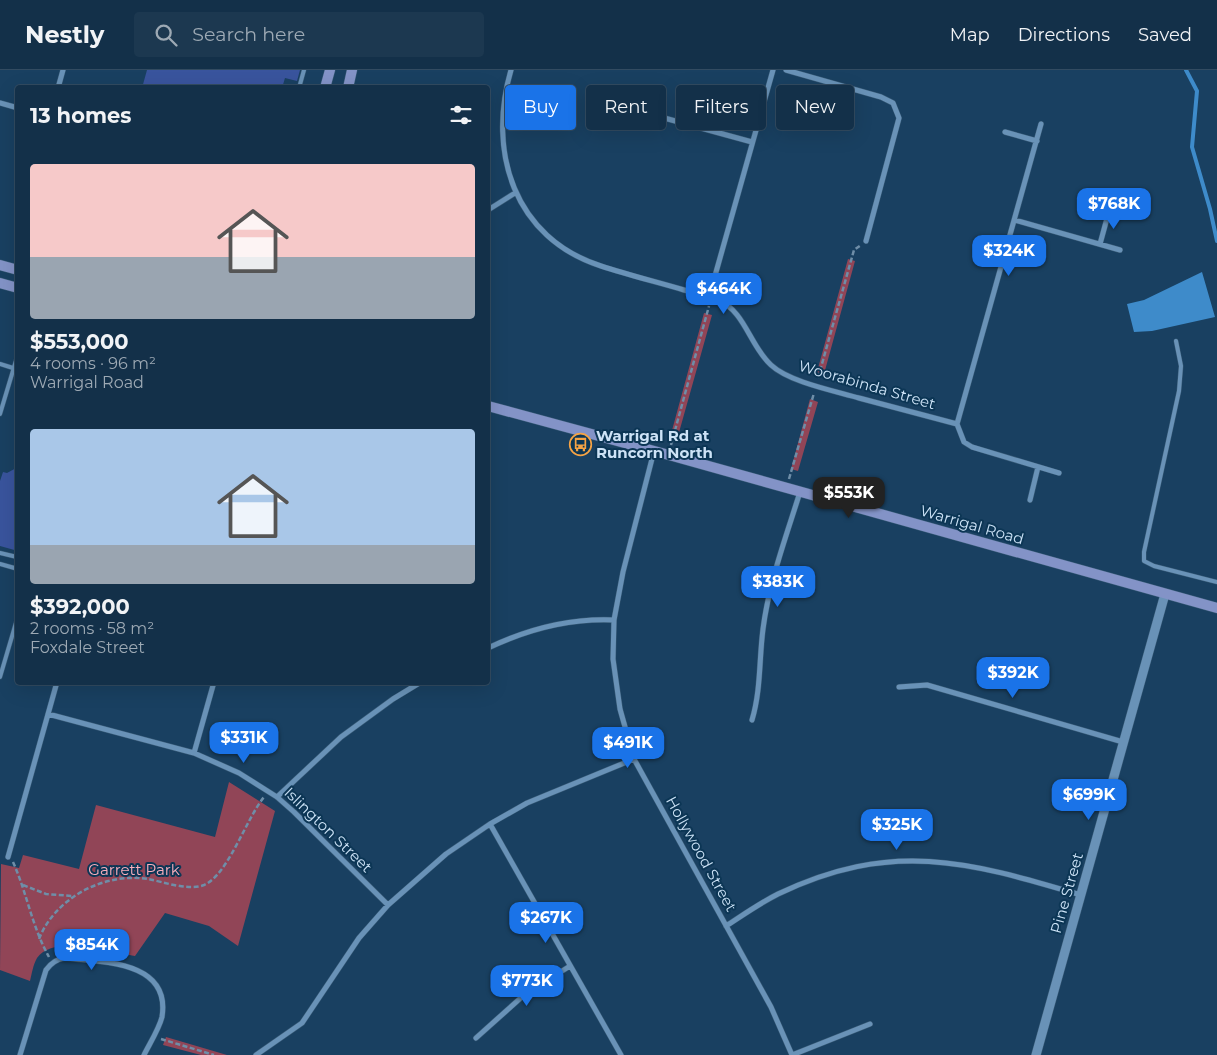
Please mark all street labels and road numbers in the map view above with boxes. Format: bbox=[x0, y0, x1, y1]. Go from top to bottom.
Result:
street label: Woorabinda Street bbox=[796, 356, 938, 413]
street label: Warrigal Road bbox=[918, 501, 1026, 548]
street label: Islington Street bbox=[280, 783, 376, 876]
street label: Hollywood Street bbox=[662, 793, 741, 915]
street label: Pine Street bbox=[1046, 850, 1087, 936]

